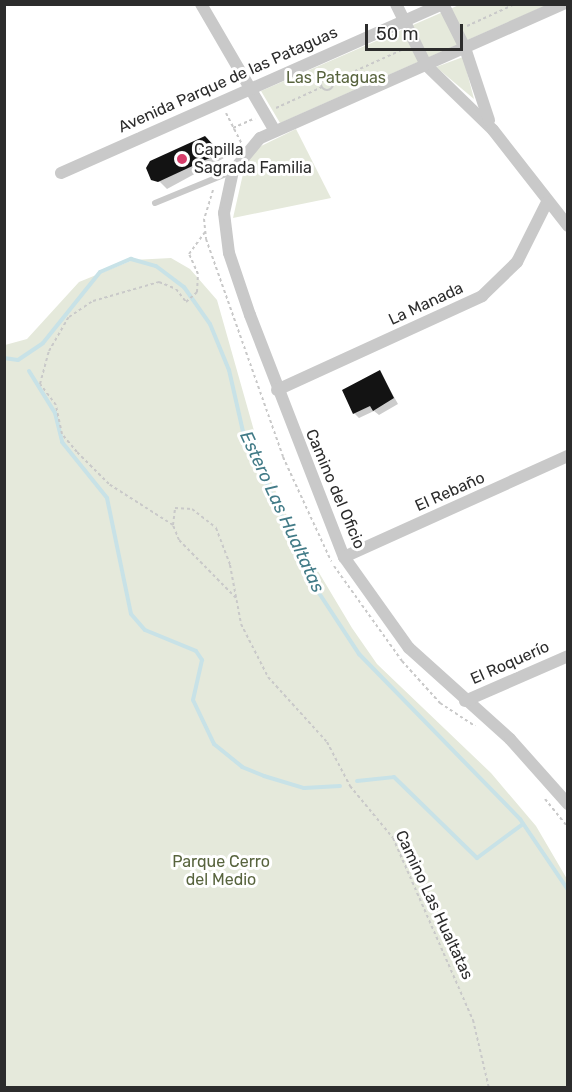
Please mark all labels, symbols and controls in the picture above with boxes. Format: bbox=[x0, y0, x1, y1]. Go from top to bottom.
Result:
scale bar bbox=[368, 12, 466, 50]
street label: Avenida Parque de las Pataguas bbox=[115, 23, 341, 137]
text: 50 m bbox=[376, 23, 419, 45]
park label: Las Pataguas bbox=[286, 68, 386, 88]
place label: Capilla Sagrada Familia bbox=[194, 140, 312, 178]
marker: Capilla Sagrada Familia bbox=[175, 152, 189, 166]
street label: La Manada bbox=[386, 278, 466, 330]
street label: Camino del Oficio bbox=[301, 426, 369, 552]
water label: Estero Las Hualtatas bbox=[235, 428, 329, 596]
street label: El Rebaño bbox=[412, 468, 488, 516]
street label: El Roquerío bbox=[468, 637, 552, 689]
street label: Camino Las Hualtatas bbox=[391, 827, 477, 983]
park label: Parque Cerro del Medio bbox=[172, 852, 270, 890]

